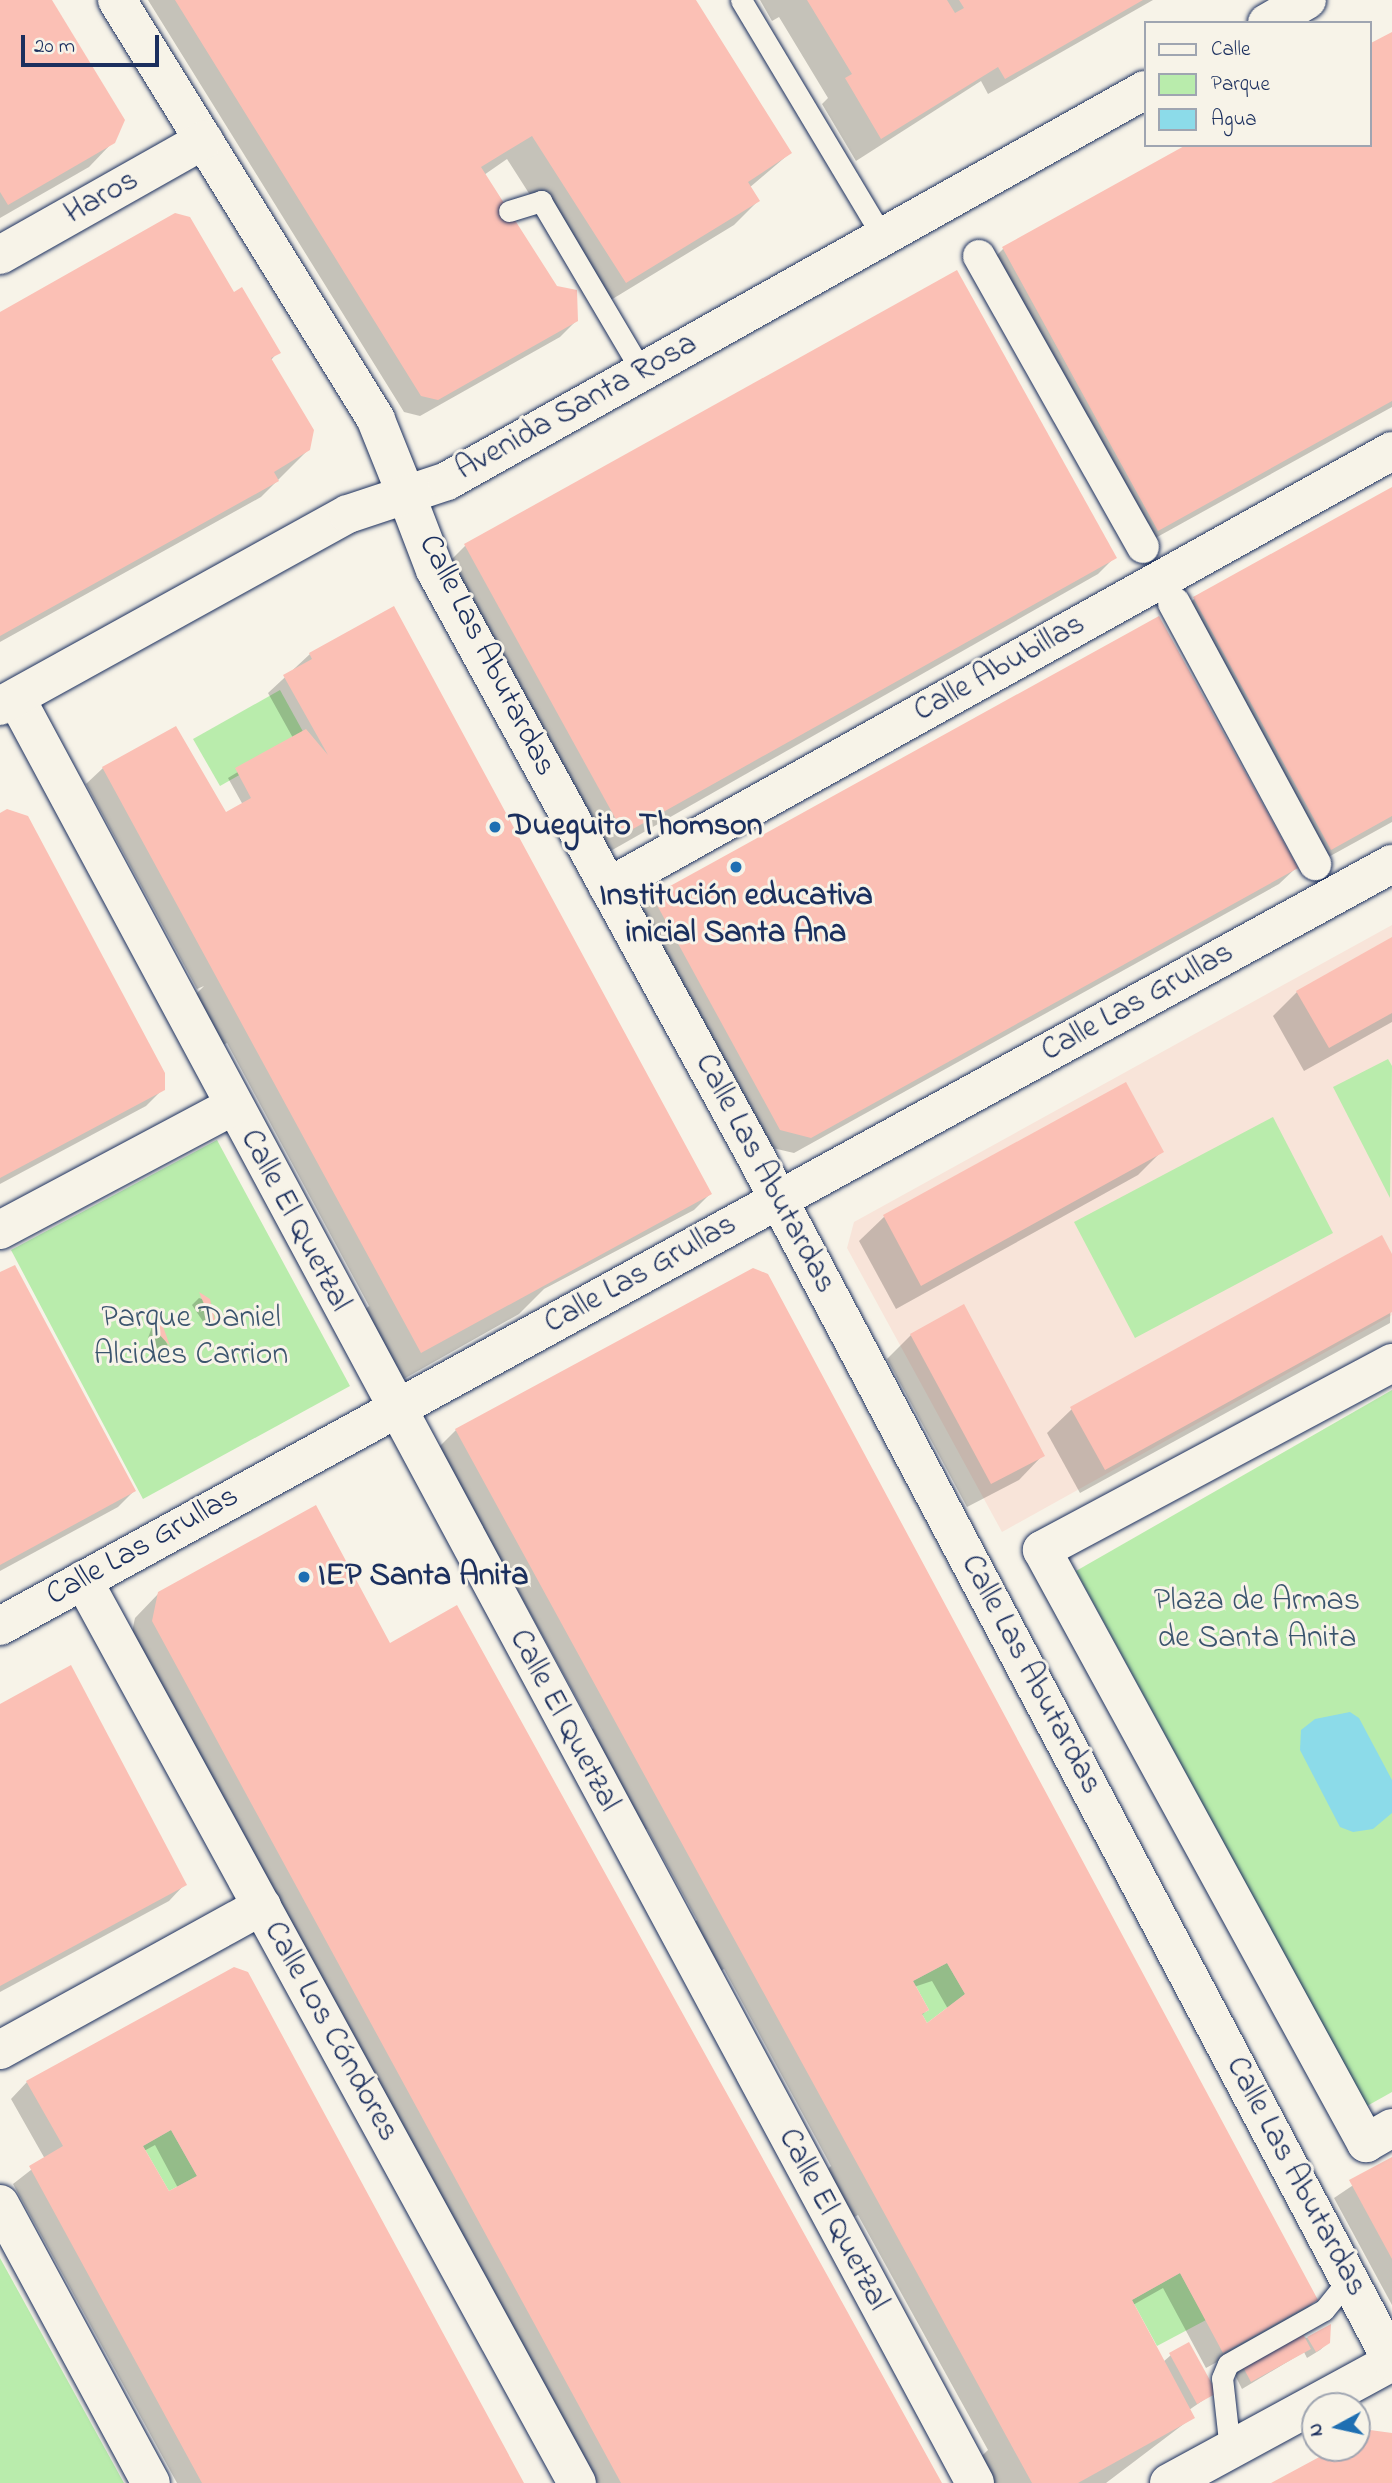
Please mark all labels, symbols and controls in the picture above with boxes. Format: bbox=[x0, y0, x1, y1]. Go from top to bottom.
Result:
scale bar bbox=[24, 21, 163, 65]
legend bbox=[1144, 21, 1371, 147]
text: 20 m bbox=[34, 32, 75, 62]
text: Calle bbox=[1211, 35, 1250, 65]
text: Parque bbox=[1211, 70, 1270, 100]
text: Agua bbox=[1211, 105, 1257, 135]
street label: Haros bbox=[58, 162, 146, 234]
street label: Avenida Santa Rosa bbox=[450, 326, 704, 490]
street label: Calle Las Abutardas bbox=[409, 529, 563, 783]
street label: Calle Abubillas bbox=[908, 606, 1092, 732]
place label: Dueguito Thomson bbox=[509, 808, 763, 846]
marker: Dueguito Thomson bbox=[487, 819, 503, 835]
marker: Institución educativa inicial Santa Ana bbox=[728, 859, 744, 875]
place label: Institución educativa inicial Santa Ana bbox=[599, 879, 873, 954]
street label: Calle Las Grullas bbox=[1035, 934, 1241, 1072]
street label: Calle Las Abutardas bbox=[685, 1048, 843, 1300]
street label: Calle El Quetzal bbox=[230, 1123, 358, 1319]
street label: Calle Las Grullas bbox=[538, 1206, 744, 1344]
park label: Parque Daniel Alcides Carrion bbox=[94, 1301, 288, 1376]
street label: Calle Las Grullas bbox=[40, 1478, 246, 1616]
street label: Calle Las Abutardas bbox=[951, 1549, 1109, 1801]
place label: IEP Santa Anita bbox=[318, 1558, 528, 1596]
marker: IEP Santa Anita bbox=[296, 1569, 312, 1585]
park label: Plaza de Armas de Santa Anita bbox=[1154, 1584, 1360, 1659]
street label: Calle El Quetzal bbox=[499, 1623, 627, 1819]
street label: Calle Los Cóndores bbox=[254, 1915, 406, 2149]
street label: Calle Las Abutardas bbox=[1216, 2051, 1374, 2303]
street label: Calle El Quetzal bbox=[768, 2122, 896, 2318]
north arrow bbox=[1301, 2392, 1371, 2462]
text: N bbox=[1302, 2421, 1331, 2438]

